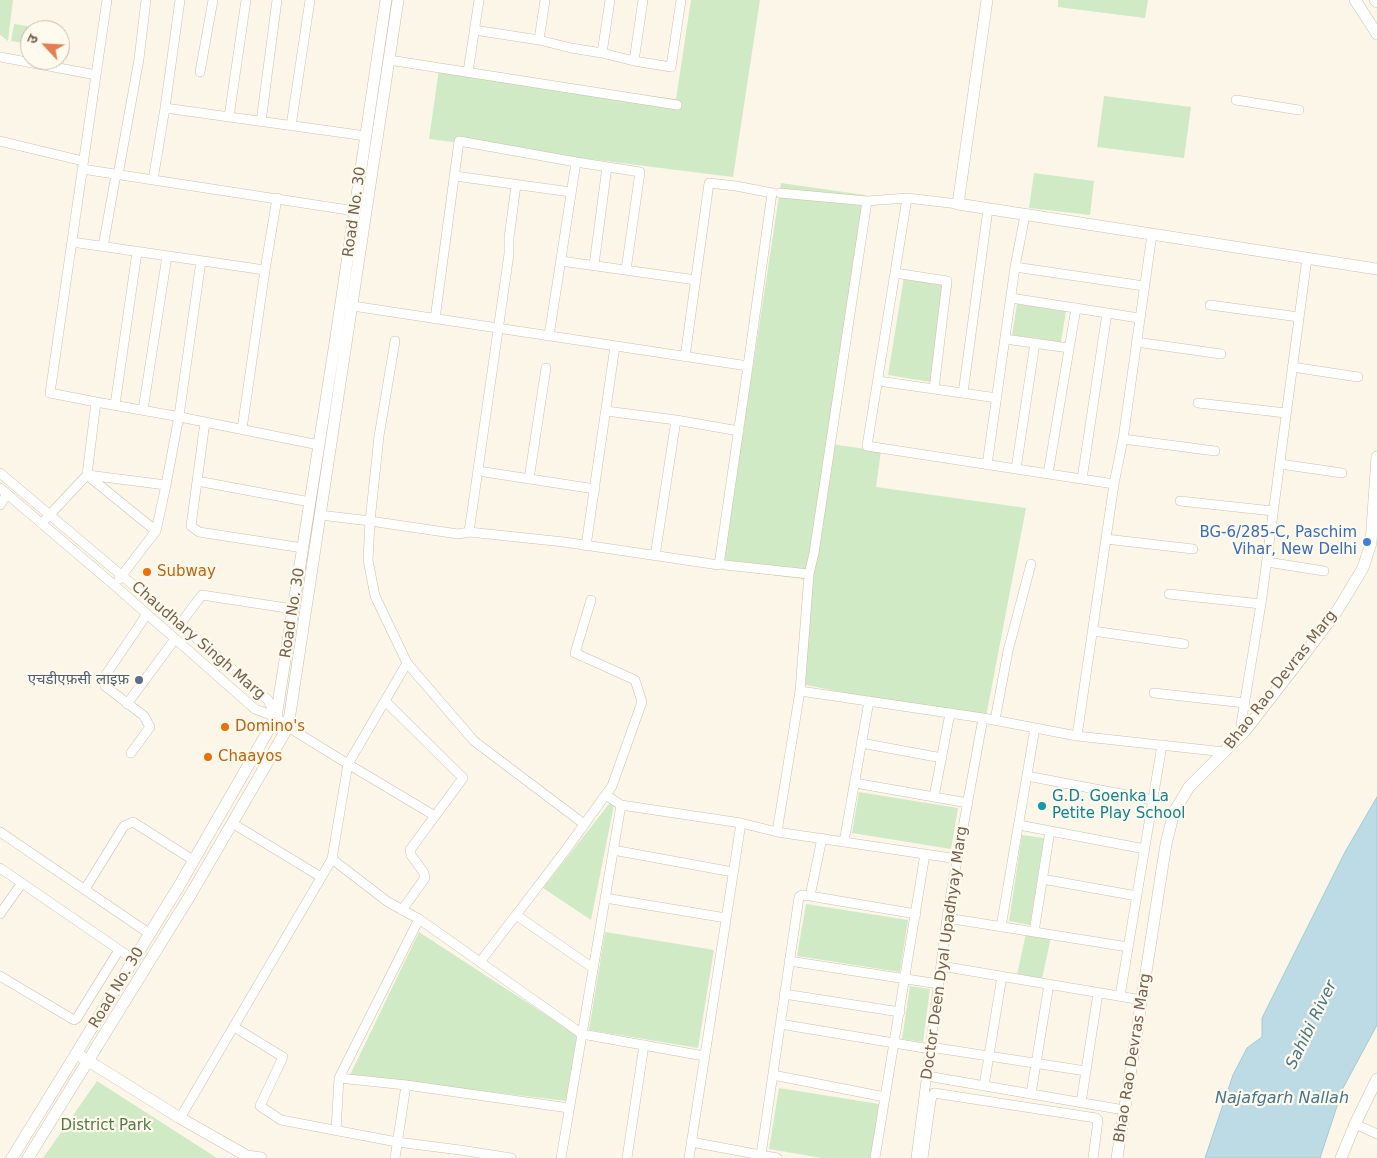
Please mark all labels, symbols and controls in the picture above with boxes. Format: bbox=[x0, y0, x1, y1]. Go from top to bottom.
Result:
north arrow bbox=[20, 20, 70, 70]
text: उ bbox=[23, 32, 41, 46]
street label: Road No. 30 bbox=[340, 166, 370, 258]
place label: BG-6/285-C, Paschim Vihar, New Delhi bbox=[1199, 524, 1357, 559]
marker: BG-6/285-C, Paschim Vihar, New Delhi bbox=[1361, 536, 1373, 548]
place label: Subway bbox=[157, 563, 216, 581]
marker: Subway bbox=[141, 566, 153, 578]
street label: Road No. 30 bbox=[277, 567, 309, 659]
street label: Chaudhary Singh Marg bbox=[127, 578, 269, 704]
street label: Bhao Rao Devras Marg bbox=[1221, 607, 1341, 753]
place label: एचडीएफ़सी लाइफ़ bbox=[28, 671, 129, 689]
marker: एचडीएफ़सी लाइफ़ bbox=[133, 674, 145, 686]
place label: Domino's bbox=[235, 718, 305, 736]
marker: Domino's bbox=[219, 721, 231, 733]
place label: Chaayos bbox=[218, 748, 282, 766]
marker: Chaayos bbox=[202, 751, 214, 763]
place label: G.D. Goenka La Petite Play School bbox=[1052, 788, 1186, 823]
marker: G.D. Goenka La Petite Play School bbox=[1036, 800, 1048, 812]
street label: Doctor Deen Dyal Upadhyay Marg bbox=[918, 825, 972, 1081]
street label: Road No. 30 bbox=[86, 944, 148, 1032]
street label: Bhao Rao Devras Marg bbox=[1111, 972, 1155, 1144]
water label: Sahibi River bbox=[1282, 978, 1342, 1072]
water label: Najafgarh Nallah bbox=[1215, 1089, 1349, 1109]
park label: District Park bbox=[60, 1117, 152, 1135]

